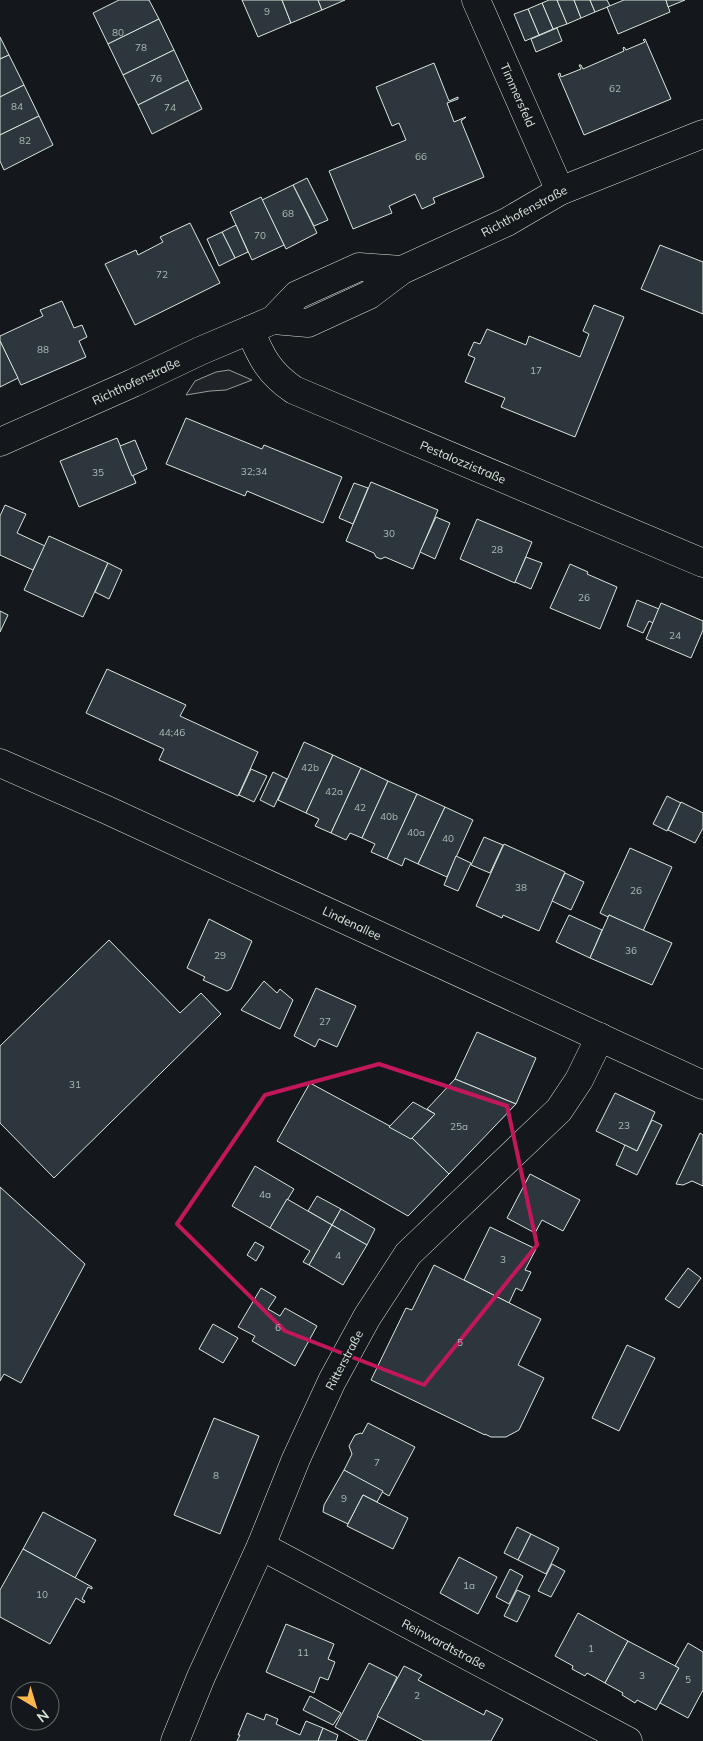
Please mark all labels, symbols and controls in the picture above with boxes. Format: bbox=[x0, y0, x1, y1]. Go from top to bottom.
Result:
house number: 9 bbox=[264, 5, 270, 18]
house number: 80 bbox=[112, 26, 124, 39]
house number: 78 bbox=[135, 41, 147, 54]
street label: Timmersfeld bbox=[497, 61, 539, 129]
house number: 76 bbox=[150, 72, 162, 85]
house number: 62 bbox=[609, 82, 621, 95]
house number: 84 bbox=[11, 100, 23, 113]
house number: 74 bbox=[164, 101, 176, 114]
house number: 82 bbox=[19, 134, 31, 147]
house number: 66 bbox=[415, 150, 427, 163]
street label: Richthofenstraße bbox=[478, 182, 570, 240]
house number: 68 bbox=[282, 207, 294, 220]
house number: 70 bbox=[254, 229, 266, 242]
house number: 72 bbox=[156, 268, 168, 281]
house number: 88 bbox=[37, 343, 49, 356]
street label: Richthofenstraße bbox=[90, 354, 182, 408]
house number: 17 bbox=[530, 364, 542, 377]
street label: Pestalozzistraße bbox=[418, 437, 508, 487]
house number: 32;34 bbox=[241, 465, 267, 478]
house number: 35 bbox=[92, 466, 104, 479]
house number: 30 bbox=[383, 527, 395, 540]
house number: 28 bbox=[491, 543, 503, 556]
house number: 26 bbox=[578, 591, 590, 604]
house number: 24 bbox=[669, 629, 681, 642]
house number: 44;46 bbox=[159, 726, 185, 739]
house number: 42b bbox=[301, 761, 319, 774]
house number: 42a bbox=[325, 785, 343, 798]
house number: 42 bbox=[354, 801, 366, 814]
house number: 40b bbox=[380, 810, 398, 823]
house number: 40a bbox=[407, 826, 425, 839]
house number: 40 bbox=[442, 832, 454, 845]
house number: 38 bbox=[515, 881, 527, 894]
house number: 26 bbox=[630, 884, 642, 897]
street label: Lindenallee bbox=[320, 903, 384, 943]
house number: 36 bbox=[625, 944, 637, 957]
house number: 29 bbox=[214, 949, 226, 962]
house number: 27 bbox=[319, 1015, 331, 1028]
house number: 31 bbox=[69, 1078, 81, 1091]
house number: 23 bbox=[618, 1119, 630, 1132]
house number: 25a bbox=[450, 1120, 468, 1133]
house number: 4a bbox=[259, 1188, 271, 1201]
house number: 4 bbox=[335, 1249, 341, 1262]
house number: 3 bbox=[500, 1253, 506, 1266]
house number: 6 bbox=[275, 1321, 281, 1334]
street label: Ritterstraße bbox=[322, 1327, 366, 1393]
house number: 5 bbox=[457, 1336, 463, 1349]
house number: 7 bbox=[374, 1456, 380, 1469]
house number: 8 bbox=[213, 1469, 219, 1482]
house number: 9 bbox=[341, 1492, 347, 1505]
house number: 1a bbox=[463, 1579, 475, 1592]
house number: 10 bbox=[36, 1588, 48, 1601]
street label: Reinwardtstraße bbox=[399, 1615, 489, 1673]
house number: 1 bbox=[588, 1642, 594, 1655]
house number: 11 bbox=[297, 1646, 309, 1659]
house number: 3 bbox=[639, 1669, 645, 1682]
house number: 5 bbox=[685, 1673, 691, 1686]
north arrow bbox=[10, 1681, 60, 1731]
house number: 2 bbox=[414, 1689, 420, 1702]
text: N bbox=[33, 1706, 53, 1727]

